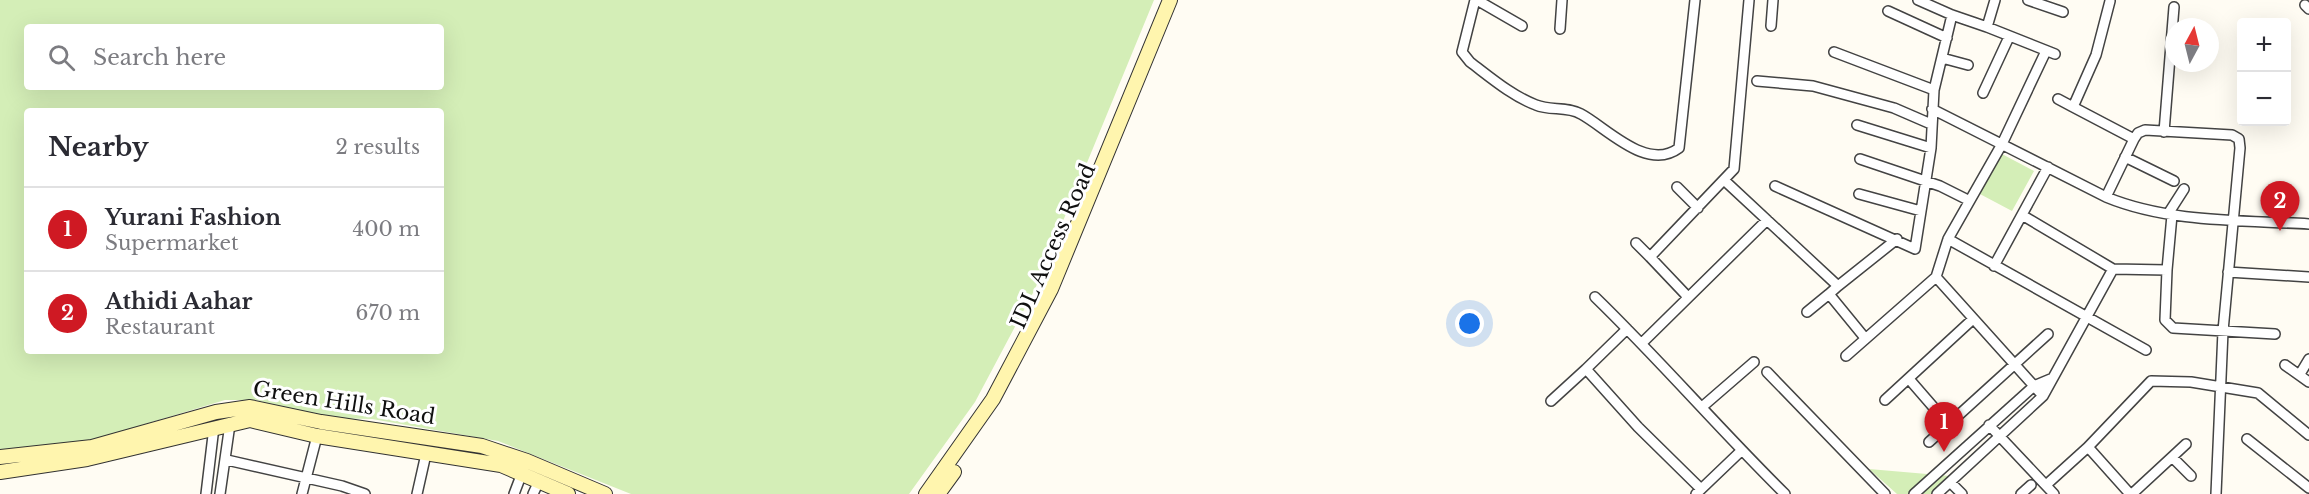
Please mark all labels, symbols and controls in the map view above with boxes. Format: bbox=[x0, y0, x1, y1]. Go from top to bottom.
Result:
north arrow bbox=[2165, 18, 2219, 72]
map controls bbox=[2237, 18, 2291, 126]
button: + bbox=[2237, 18, 2291, 72]
search box bbox=[24, 24, 444, 90]
icon: search bbox=[45, 41, 78, 74]
text: Search here bbox=[93, 44, 226, 71]
button: − bbox=[2237, 72, 2291, 126]
text: Nearby bbox=[48, 131, 149, 163]
text: 2 results bbox=[336, 135, 420, 159]
street label: IDL Access Road bbox=[1005, 159, 1101, 333]
pin: 2 bbox=[2260, 182, 2300, 231]
text: Yurani Fashion bbox=[105, 204, 281, 231]
text: 1 bbox=[63, 217, 72, 241]
text: 400 m bbox=[353, 217, 420, 241]
text: Supermarket bbox=[105, 231, 239, 255]
text: Athidi Aahar bbox=[105, 288, 253, 315]
text: 2 bbox=[61, 301, 74, 325]
text: 670 m bbox=[356, 301, 420, 325]
your location bbox=[1455, 309, 1484, 338]
text: Restaurant bbox=[105, 315, 215, 339]
street label: Green Hills Road bbox=[251, 376, 437, 430]
pin: 1 bbox=[1924, 402, 1964, 452]

